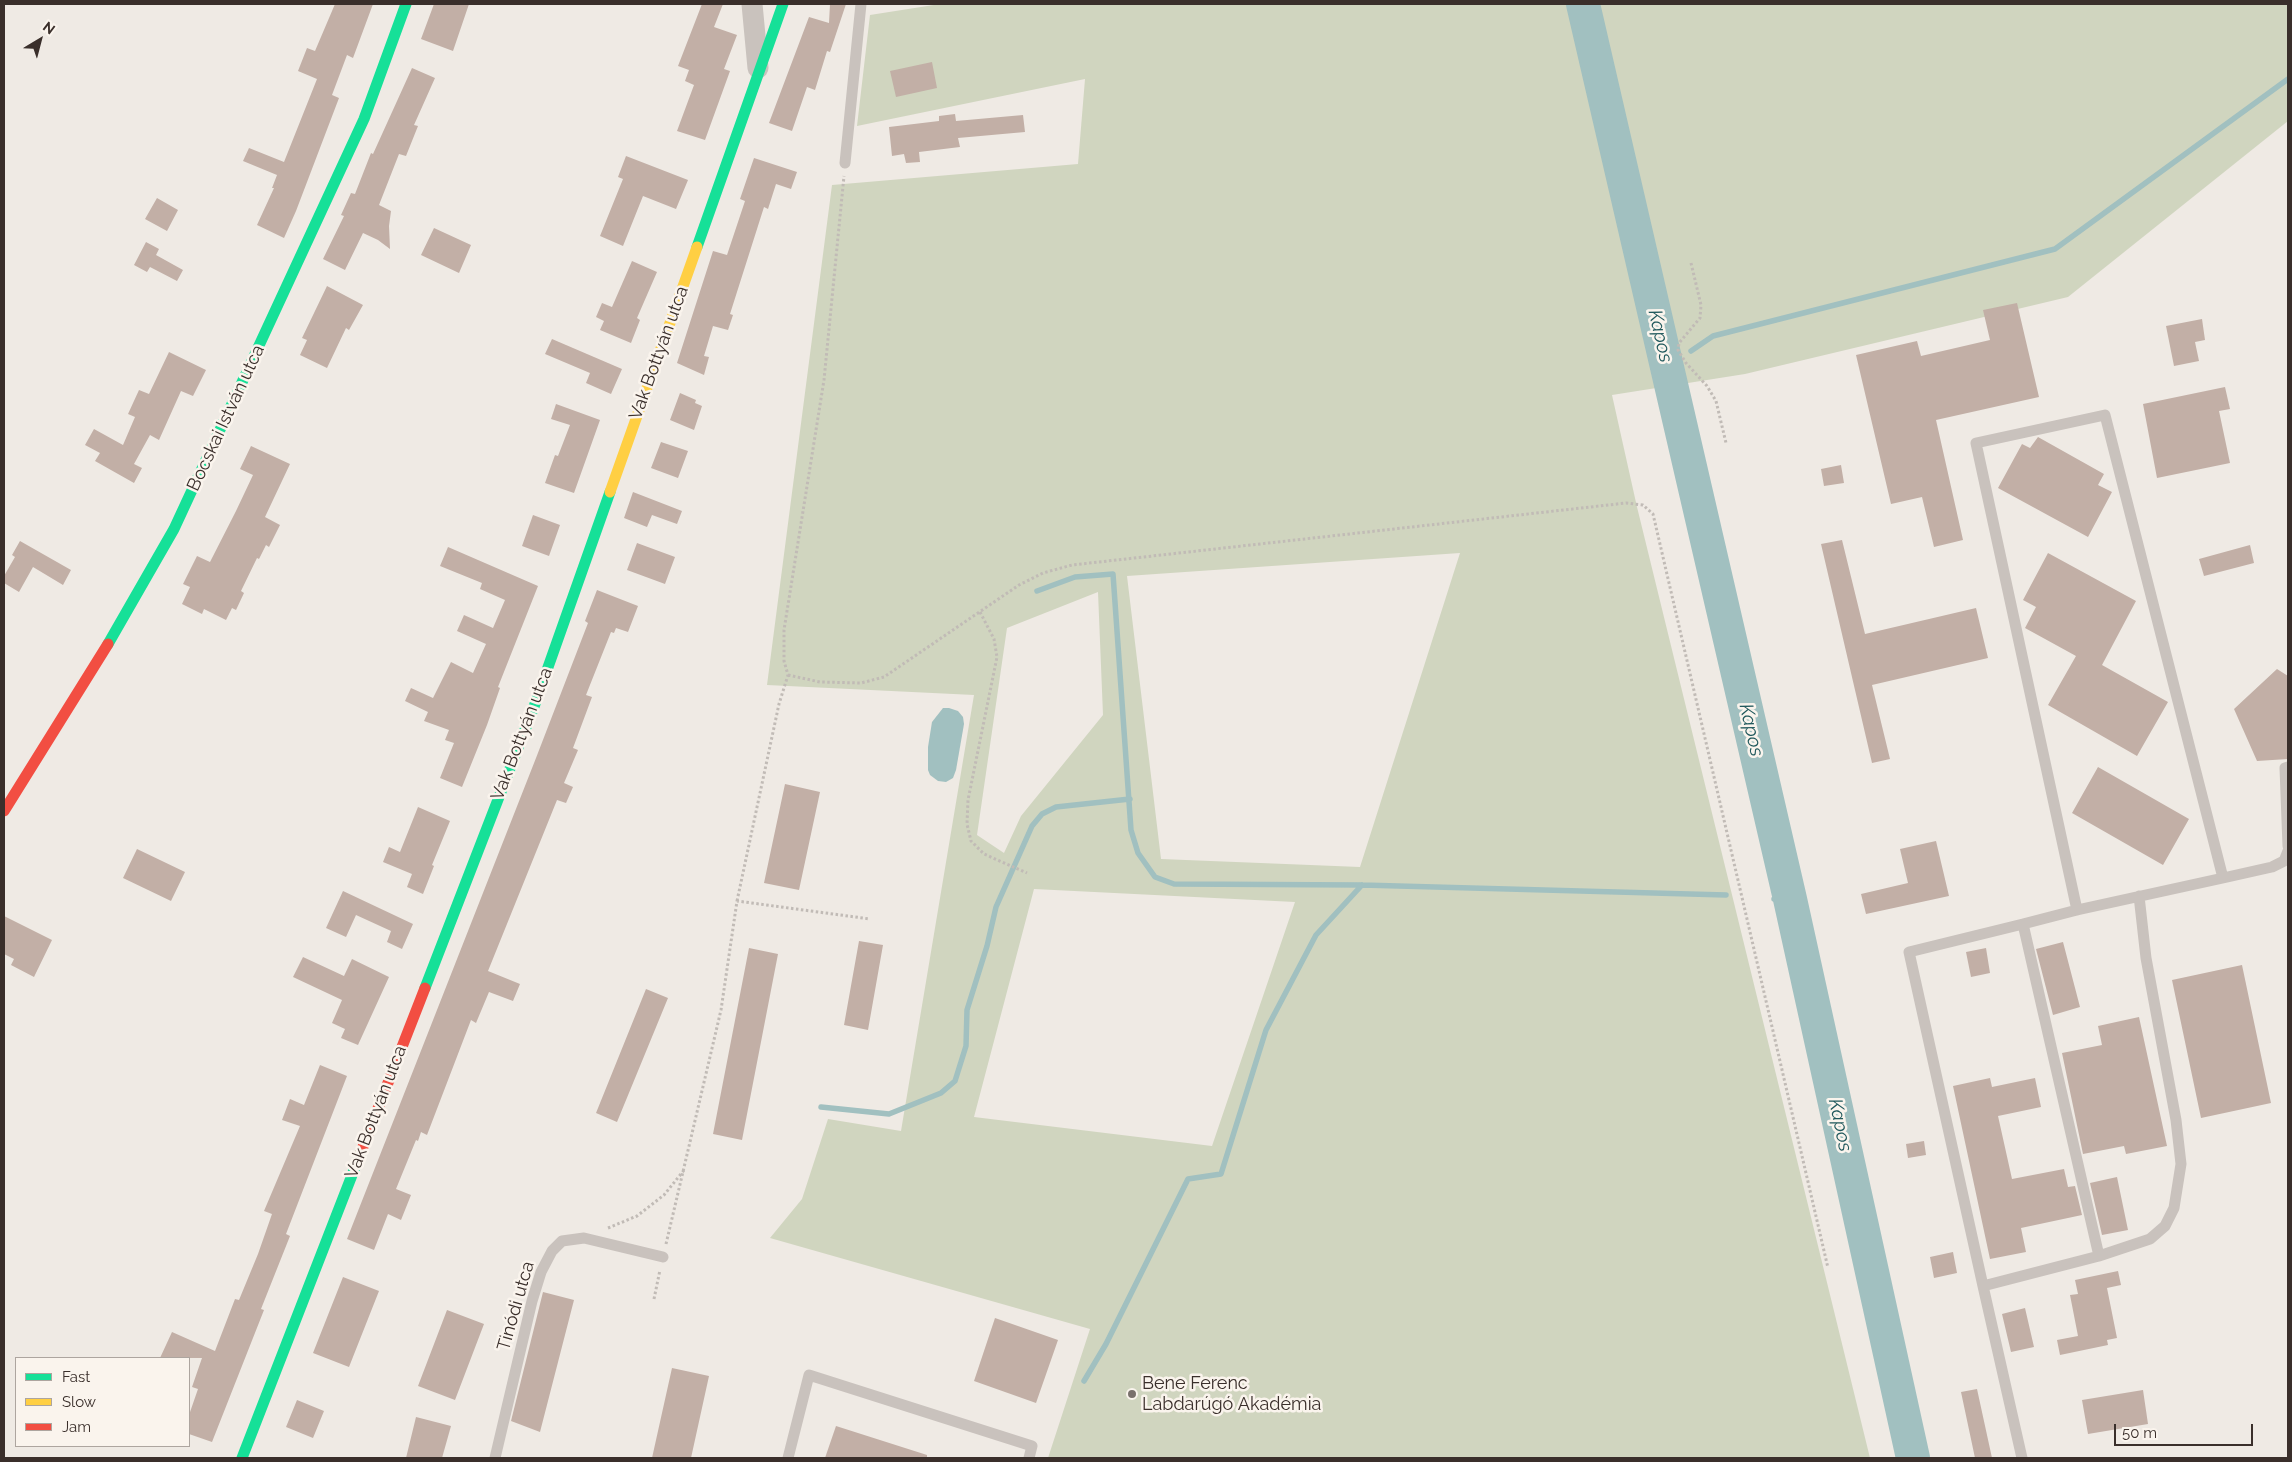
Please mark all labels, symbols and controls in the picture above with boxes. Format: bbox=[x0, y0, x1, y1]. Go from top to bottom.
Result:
north arrow bbox=[15, 15, 65, 65]
text: N bbox=[40, 18, 58, 38]
street label: Vak Bottyán utca bbox=[625, 283, 693, 423]
water label: Kapos bbox=[1643, 307, 1677, 365]
street label: Bocskai István utca bbox=[183, 342, 269, 494]
street label: Vak Bottyán utca bbox=[487, 665, 557, 803]
water label: Kapos bbox=[1734, 701, 1768, 759]
street label: Vak Bottyán utca bbox=[341, 1043, 411, 1181]
water label: Kapos bbox=[1823, 1096, 1857, 1154]
street label: Tinódi utca bbox=[493, 1259, 539, 1353]
legend bbox=[15, 1357, 190, 1447]
text: Fast bbox=[62, 1368, 90, 1386]
place label: Bene Ferenc Labdarúgó Akadémia bbox=[1142, 1373, 1321, 1416]
marker: Bene Ferenc Labdarúgó Akadémia bbox=[1126, 1388, 1138, 1400]
text: Slow bbox=[62, 1393, 96, 1411]
scale bar bbox=[2117, 1414, 2256, 1446]
text: Jam bbox=[62, 1418, 91, 1436]
text: 50 m bbox=[2122, 1424, 2157, 1442]

